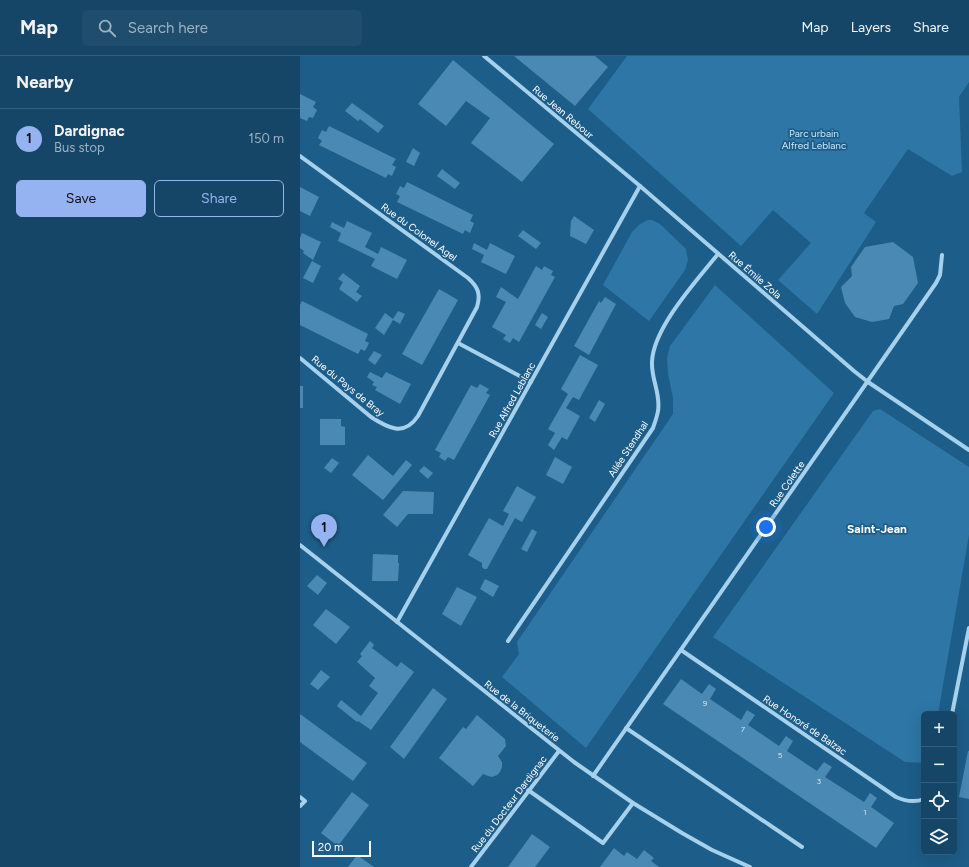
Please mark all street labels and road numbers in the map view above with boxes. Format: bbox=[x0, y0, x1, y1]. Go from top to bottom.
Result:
street label: Rue Jean Rebour bbox=[530, 83, 597, 142]
street label: Rue du Colonel Agel bbox=[379, 200, 459, 264]
street label: Rue Émile Zola bbox=[726, 248, 784, 302]
street label: Rue du Pays de Bray bbox=[309, 353, 388, 420]
street label: Rue Alfred Leblanc bbox=[486, 359, 538, 440]
street label: Allée Stendhal bbox=[605, 419, 651, 479]
street label: Rue Colette bbox=[766, 458, 808, 510]
street label: Rue de la Briqueterie bbox=[482, 677, 563, 745]
street label: Rue Honoré de Balzac bbox=[761, 692, 850, 758]
street label: Rue du Docteur Dardignac bbox=[468, 753, 550, 855]

